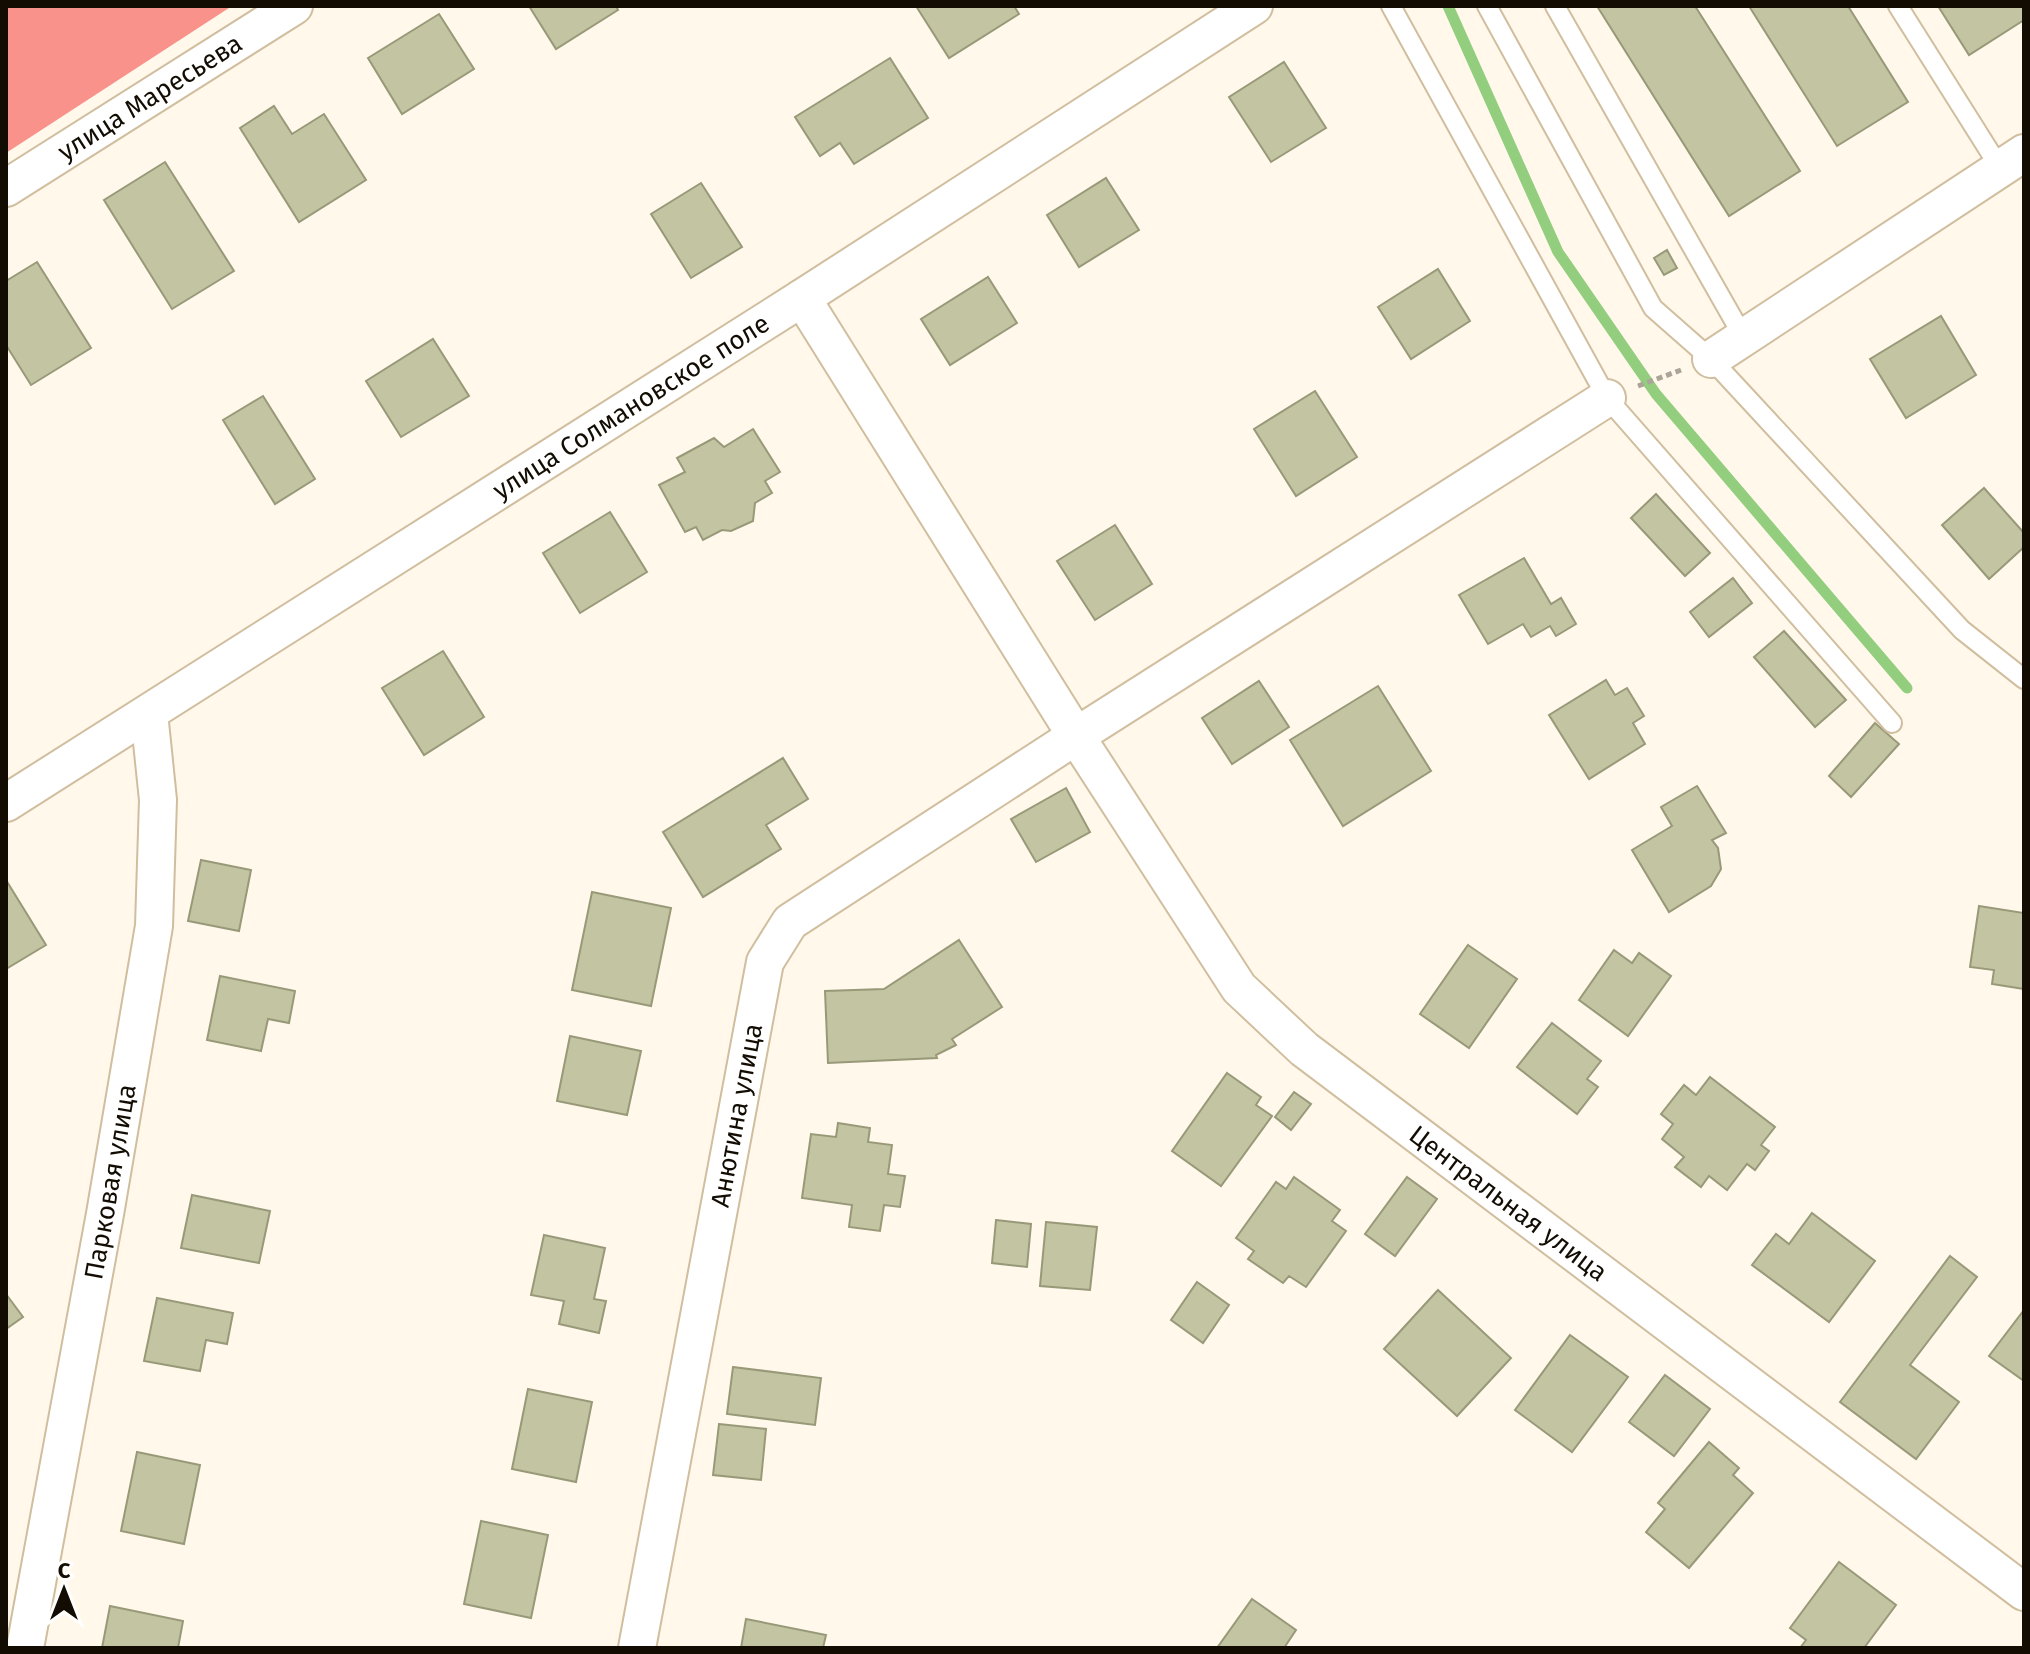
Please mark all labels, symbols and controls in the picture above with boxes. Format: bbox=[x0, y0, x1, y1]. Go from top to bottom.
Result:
street label: улица Маресьева bbox=[52, 28, 248, 167]
street label: улица Солмановское поле bbox=[487, 308, 775, 506]
street label: Анютина улица bbox=[705, 1021, 769, 1210]
street label: Парковая улица bbox=[78, 1082, 143, 1282]
street label: Центральная улица bbox=[1403, 1119, 1613, 1288]
north arrow bbox=[24, 1550, 104, 1630]
text: С bbox=[58, 1557, 71, 1584]

